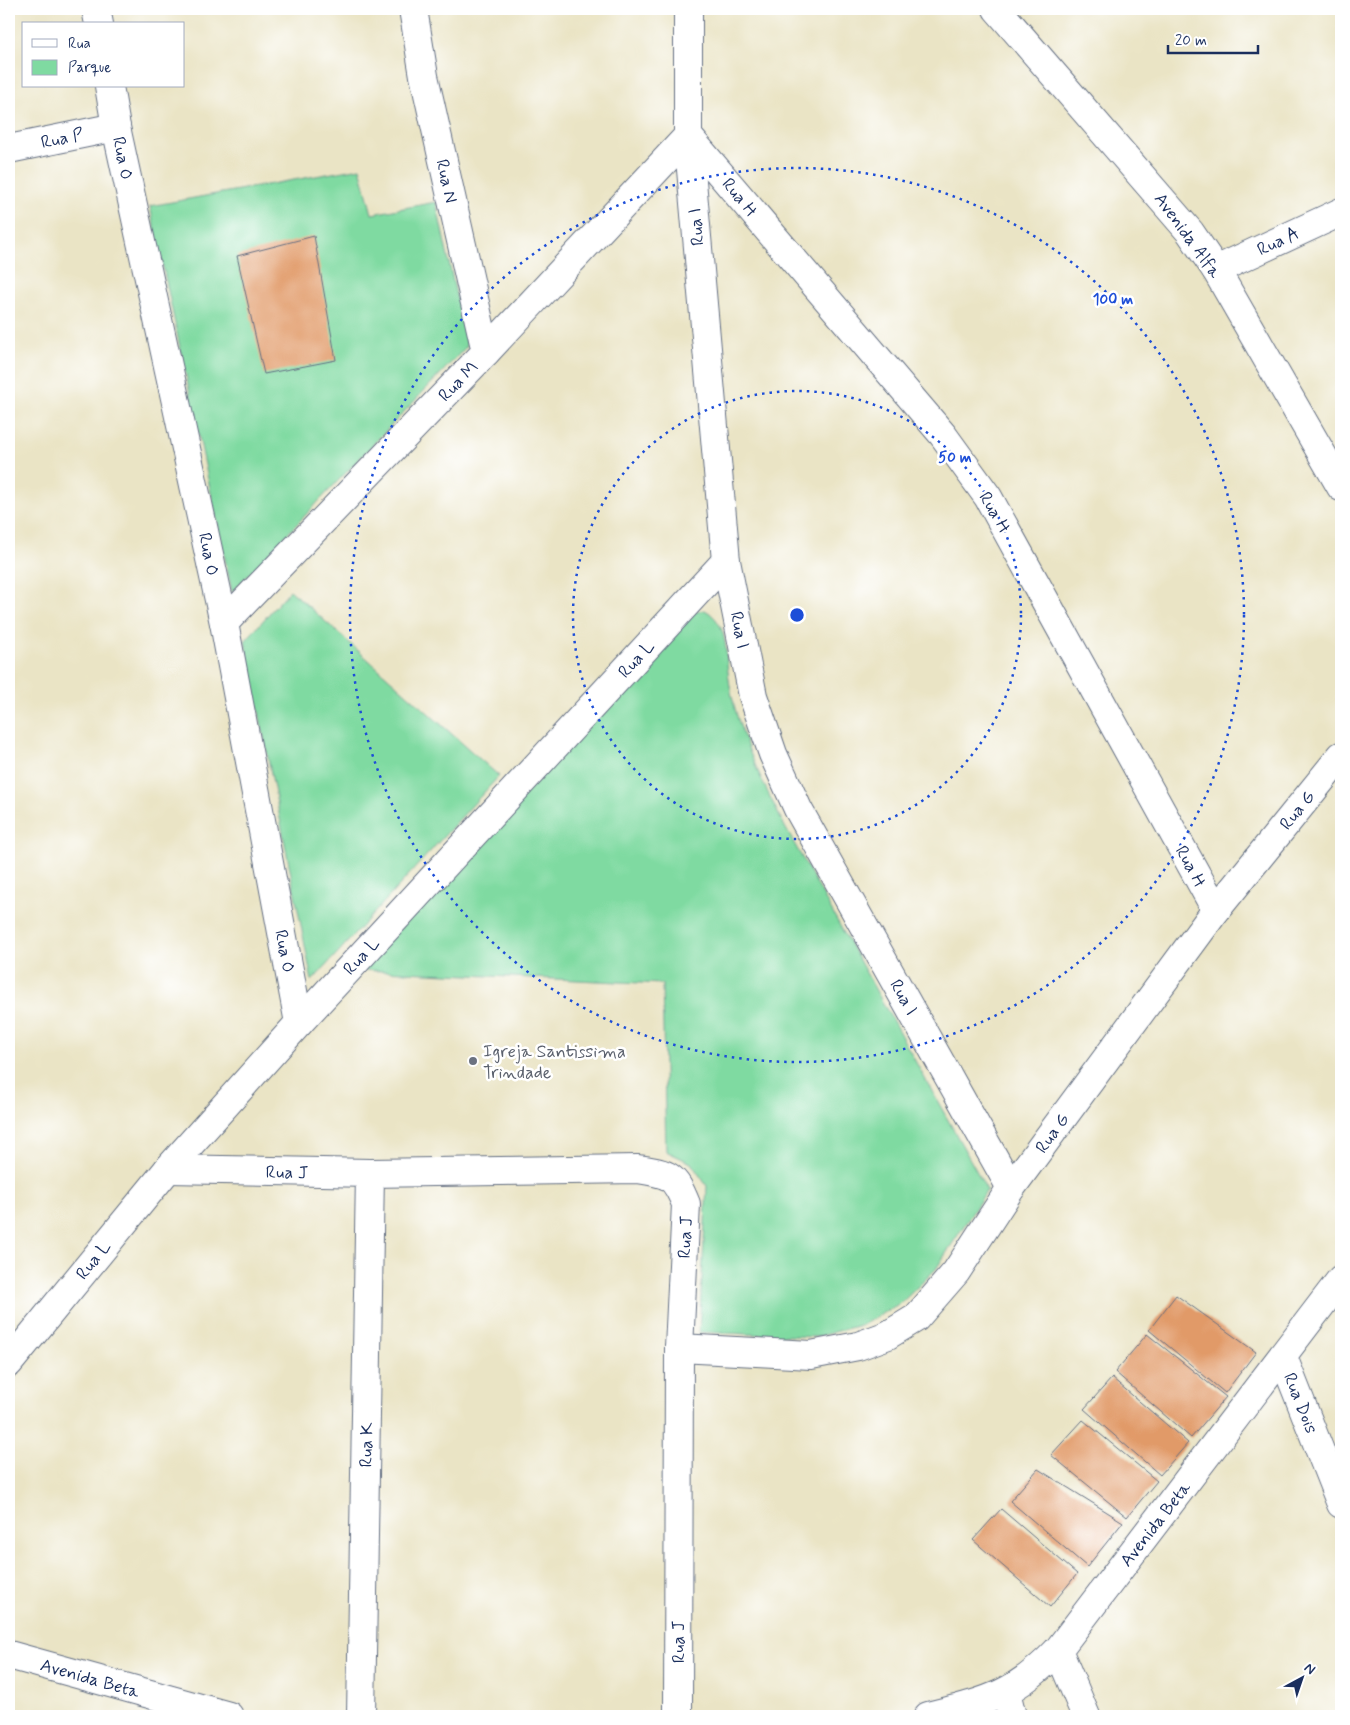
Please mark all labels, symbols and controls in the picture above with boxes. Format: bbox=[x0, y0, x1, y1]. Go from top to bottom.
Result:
legend bbox=[22, 22, 185, 88]
scale bar bbox=[1168, 22, 1258, 54]
text: 20 m bbox=[1175, 31, 1207, 51]
text: Rua bbox=[68, 34, 91, 54]
text: Parque bbox=[68, 58, 111, 78]
street label: Rua P bbox=[39, 123, 86, 155]
street label: Rua O bbox=[106, 135, 138, 182]
street label: Rua N bbox=[429, 157, 463, 205]
street label: Rua H bbox=[716, 173, 763, 222]
street label: Avenida Alfa bbox=[1148, 188, 1226, 283]
street label: Rua I bbox=[683, 207, 711, 247]
street label: Rua A bbox=[1253, 222, 1303, 262]
text: 100 m bbox=[1093, 290, 1133, 310]
street label: Rua M bbox=[433, 356, 484, 407]
text: 50 m bbox=[938, 448, 972, 468]
street label: Rua H bbox=[973, 487, 1016, 538]
street label: Rua O bbox=[192, 531, 224, 578]
centre of rings bbox=[788, 606, 806, 624]
street label: Rua I bbox=[724, 609, 754, 651]
street label: Rua L bbox=[613, 636, 660, 684]
street label: Rua G bbox=[1275, 786, 1321, 835]
street label: Rua H bbox=[1169, 841, 1211, 892]
street label: Rua O bbox=[268, 928, 300, 975]
street label: Rua L bbox=[338, 933, 385, 981]
street label: Rua I bbox=[883, 975, 923, 1020]
place label: Igreja Santissima Trindade bbox=[483, 1040, 626, 1085]
marker: Igreja Santissima Trindade bbox=[467, 1055, 479, 1067]
street label: Rua G bbox=[1030, 1109, 1076, 1159]
street label: Rua J bbox=[265, 1161, 309, 1185]
street label: Rua J bbox=[673, 1215, 699, 1259]
street label: Rua L bbox=[71, 1236, 117, 1285]
street label: Rua Dois bbox=[1277, 1369, 1323, 1437]
street label: Rua K bbox=[355, 1422, 379, 1468]
street label: Avenida Beta bbox=[1115, 1477, 1197, 1572]
street label: Rua J bbox=[667, 1621, 691, 1663]
north arrow bbox=[1278, 1652, 1328, 1702]
street label: Avenida Beta bbox=[37, 1653, 142, 1705]
text: N bbox=[1300, 1659, 1319, 1679]

